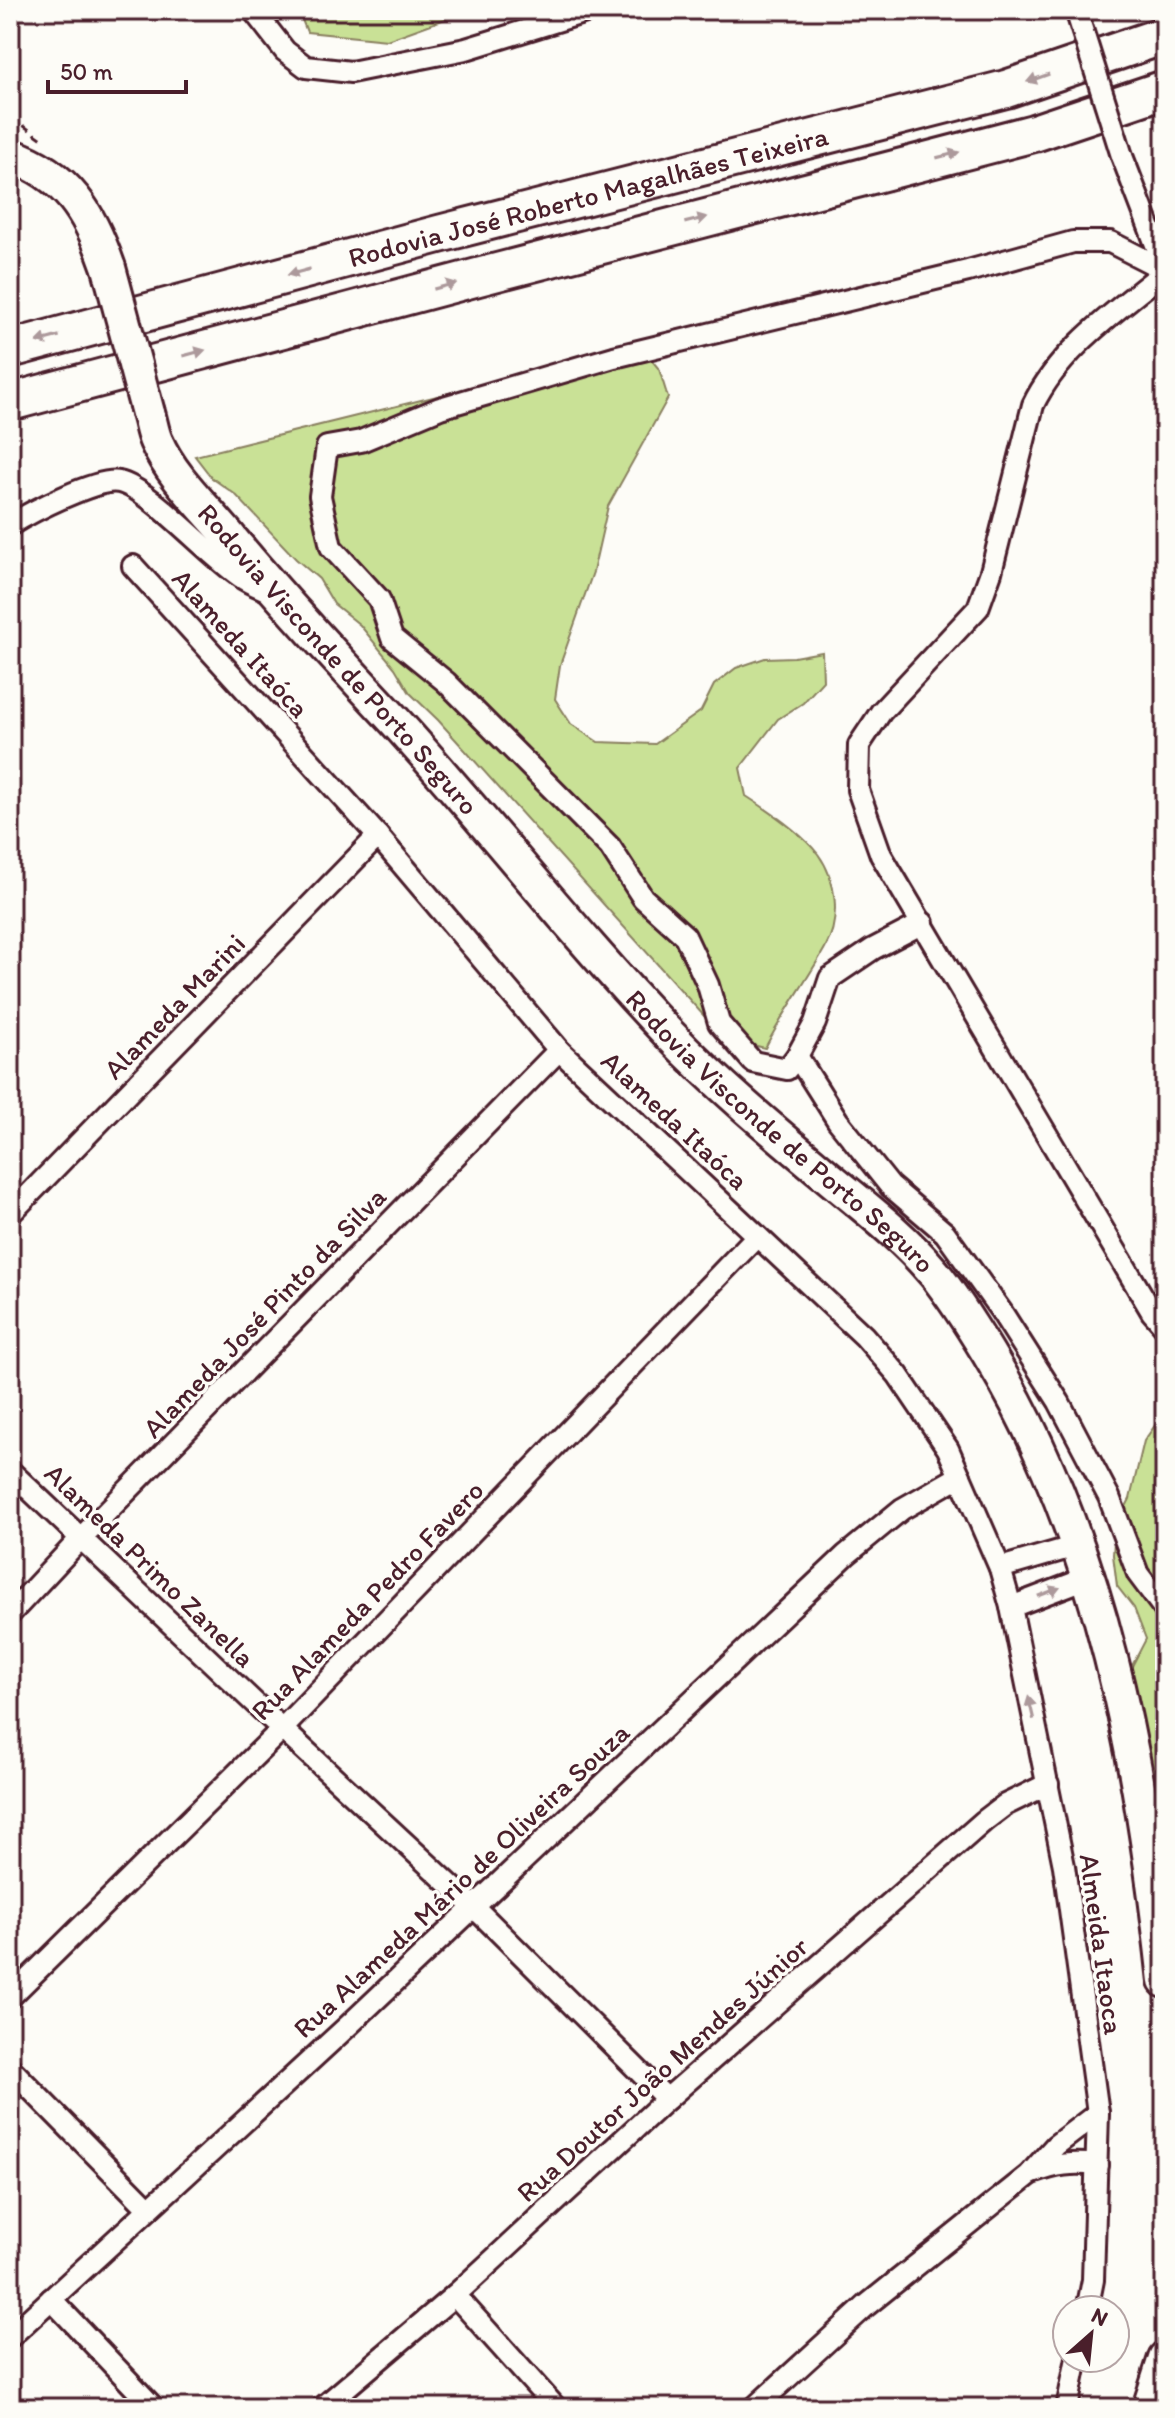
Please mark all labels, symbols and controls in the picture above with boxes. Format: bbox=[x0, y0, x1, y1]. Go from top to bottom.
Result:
scale bar bbox=[48, 44, 186, 94]
text: 50 m bbox=[60, 57, 113, 86]
one-way arrow bbox=[1026, 73, 1050, 85]
street label: Rodovia José Roberto Magalhães Teixeira bbox=[345, 118, 832, 275]
one-way arrow bbox=[936, 149, 961, 161]
one-way arrow bbox=[684, 214, 709, 226]
one-way arrow bbox=[287, 266, 312, 278]
one-way arrow bbox=[432, 279, 457, 291]
one-way arrow bbox=[36, 334, 61, 346]
one-way arrow bbox=[181, 346, 206, 358]
street label: Rodovia Visconde de Porto Seguro bbox=[191, 496, 486, 822]
street label: Alameda Itaóca bbox=[165, 561, 317, 725]
street label: Alameda Marini bbox=[96, 926, 252, 1086]
street label: Rodovia Visconde de Porto Seguro bbox=[619, 982, 943, 1280]
street label: Alameda Itaóca bbox=[594, 1043, 756, 1197]
street label: Alameda José Pinto da Silva bbox=[135, 1179, 393, 1445]
street label: Alameda Primo Zanella bbox=[38, 1456, 262, 1674]
street label: Rua Alameda Pedro Favero bbox=[243, 1473, 491, 1727]
one-way arrow bbox=[1037, 1585, 1061, 1598]
one-way arrow bbox=[1024, 1695, 1036, 1720]
street label: Rua Alameda Mário de Oliveira Souza bbox=[286, 1715, 636, 2045]
street label: Almeida Itaoca bbox=[1072, 1852, 1132, 2037]
street label: Rua Doutor João Mendes Júnior bbox=[509, 1929, 815, 2209]
north arrow bbox=[1051, 2294, 1131, 2374]
text: N bbox=[1087, 2301, 1113, 2332]

